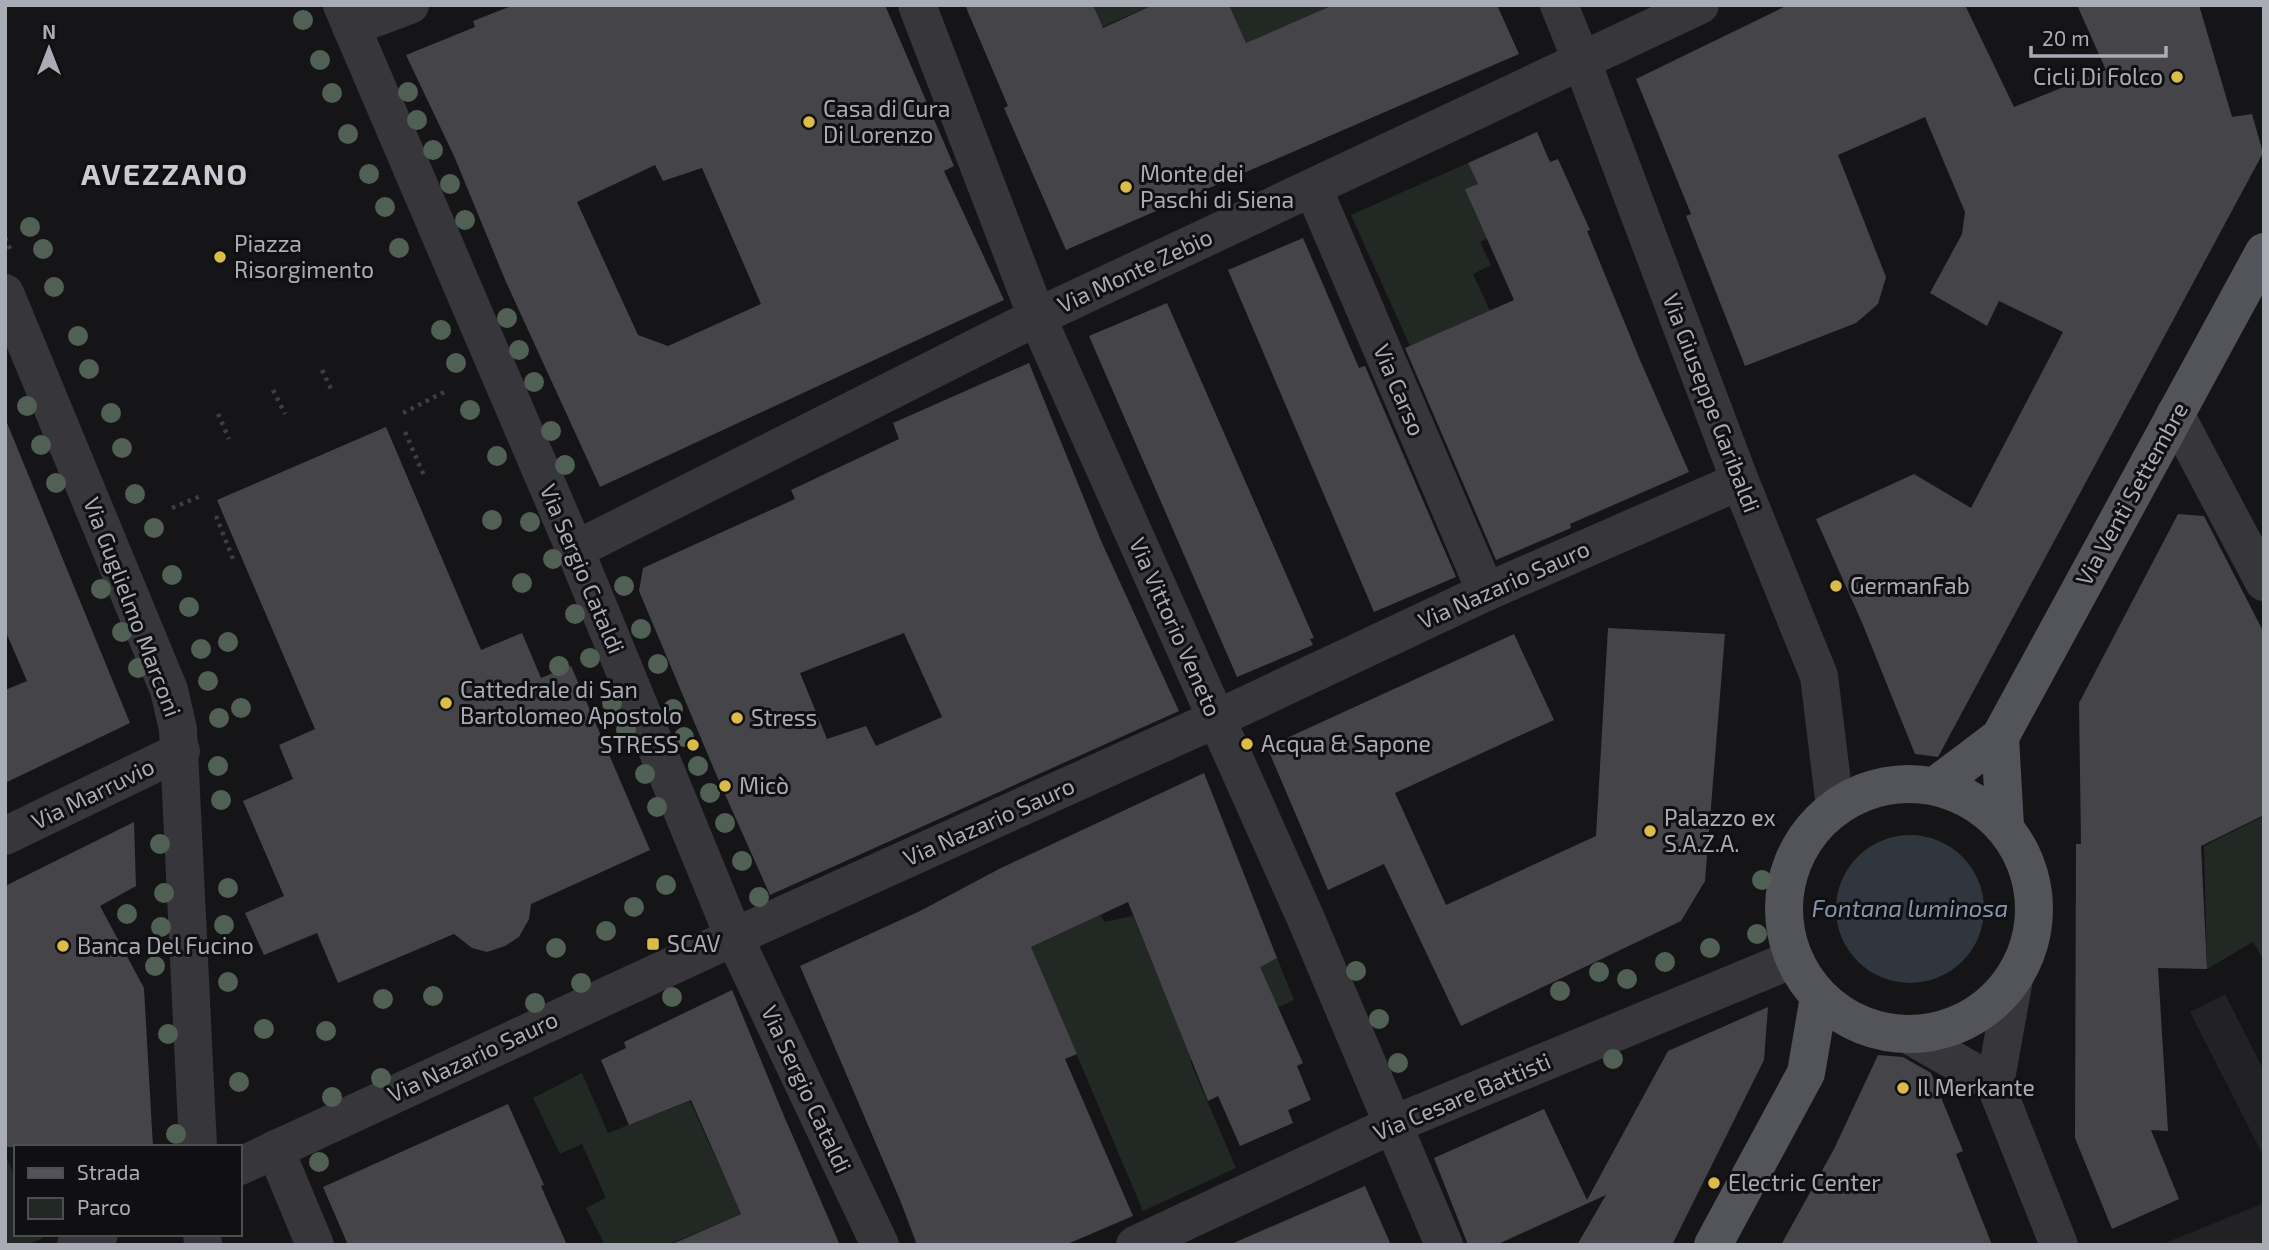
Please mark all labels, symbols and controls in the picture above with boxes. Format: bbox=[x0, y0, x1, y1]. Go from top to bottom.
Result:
north arrow bbox=[14, 14, 84, 84]
scale bar bbox=[2031, 14, 2166, 58]
text: N bbox=[42, 20, 56, 43]
text: 20 m bbox=[2042, 25, 2090, 50]
place label: Cicli Di Folco bbox=[2033, 62, 2163, 90]
marker: Cicli Di Folco bbox=[2169, 69, 2185, 85]
place label: Casa di Cura Di Lorenzo bbox=[823, 94, 950, 148]
marker: Casa di Cura Di Lorenzo bbox=[801, 114, 817, 130]
district label: AVEZZANO bbox=[81, 155, 249, 191]
place label: Monte dei Paschi di Siena bbox=[1140, 159, 1294, 213]
marker: Monte dei Paschi di Siena bbox=[1118, 179, 1134, 195]
street label: Via Monte Zebio bbox=[1053, 222, 1216, 318]
place label: Piazza Risorgimento bbox=[234, 229, 374, 283]
marker: Piazza Risorgimento bbox=[212, 249, 228, 265]
street label: Via Giuseppe Garibaldi bbox=[1657, 289, 1767, 516]
street label: Via Carso bbox=[1368, 339, 1432, 440]
street label: Via Venti Settembre bbox=[2069, 397, 2193, 590]
street label: Via Sergio Cataldi bbox=[535, 480, 631, 658]
street label: Via Guglielmo Marconi bbox=[78, 493, 188, 720]
street label: Via Vittorio Veneto bbox=[1124, 533, 1228, 720]
street label: Via Nazario Sauro bbox=[1414, 534, 1594, 634]
place label: GermanFab bbox=[1850, 571, 1970, 599]
marker: GermanFab bbox=[1828, 578, 1844, 594]
place label: Cattedrale di San Bartolomeo Apostolo bbox=[460, 675, 682, 729]
marker: Cattedrale di San Bartolomeo Apostolo bbox=[438, 695, 454, 711]
place label: Stress bbox=[751, 703, 817, 731]
marker: Stress bbox=[729, 710, 745, 726]
place label: Acqua & Sapone bbox=[1261, 729, 1431, 757]
place label: STRESS bbox=[600, 730, 679, 758]
marker: Acqua & Sapone bbox=[1239, 736, 1255, 752]
marker: STRESS bbox=[685, 737, 701, 753]
street label: Via Marruvio bbox=[27, 751, 158, 835]
place label: Micò bbox=[739, 771, 789, 799]
street label: Via Nazario Sauro bbox=[899, 771, 1079, 871]
marker: Micò bbox=[717, 778, 733, 794]
place label: Palazzo ex S.A.Z.A. bbox=[1664, 803, 1776, 857]
marker: Palazzo ex S.A.Z.A. bbox=[1642, 823, 1658, 839]
water label: Fontana luminosa bbox=[1812, 893, 2008, 922]
place label: SCAV bbox=[667, 929, 721, 957]
place label: Banca Del Fucino bbox=[77, 931, 254, 959]
marker: SCAV bbox=[645, 936, 661, 952]
marker: Banca Del Fucino bbox=[55, 938, 71, 954]
street label: Via Sergio Cataldi bbox=[756, 1000, 858, 1177]
street label: Via Nazario Sauro bbox=[383, 1004, 562, 1108]
street label: Via Cesare Battisti bbox=[1369, 1046, 1554, 1146]
place label: Il Merkante bbox=[1917, 1073, 2035, 1101]
marker: Il Merkante bbox=[1895, 1080, 1911, 1096]
legend bbox=[14, 1145, 242, 1236]
text: Strada bbox=[77, 1159, 140, 1184]
place label: Electric Center bbox=[1728, 1168, 1881, 1196]
marker: Electric Center bbox=[1706, 1175, 1722, 1191]
text: Parco bbox=[77, 1194, 131, 1219]

